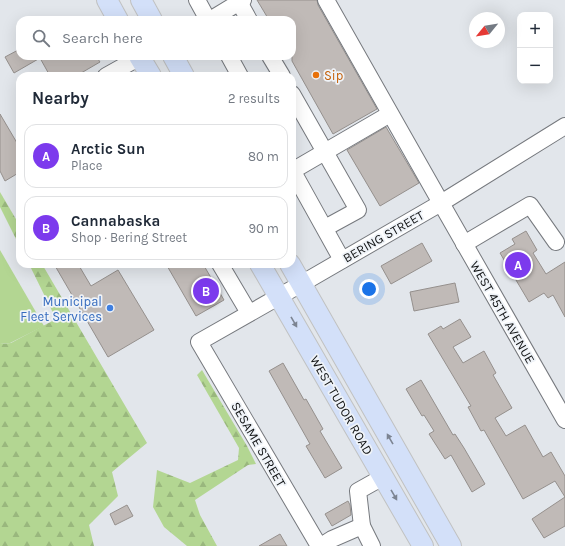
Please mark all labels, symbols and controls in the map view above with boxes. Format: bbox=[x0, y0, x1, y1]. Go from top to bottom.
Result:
north arrow bbox=[469, 12, 505, 48]
map controls bbox=[517, 12, 553, 84]
button: + bbox=[517, 12, 553, 48]
search box bbox=[16, 16, 296, 60]
icon: search bbox=[30, 27, 52, 49]
text: Search here bbox=[62, 29, 143, 47]
button: − bbox=[517, 48, 553, 84]
place label: Sip bbox=[324, 68, 343, 83]
marker: Sip bbox=[311, 70, 321, 80]
text: Nearby bbox=[32, 88, 89, 108]
text: 2 results bbox=[228, 91, 280, 106]
text: Arctic Sun bbox=[71, 140, 145, 158]
text: A bbox=[42, 149, 50, 164]
text: 80 m bbox=[248, 149, 279, 164]
text: Place bbox=[71, 158, 102, 173]
street label: BERING STREET bbox=[340, 207, 427, 266]
text: Cannabaska bbox=[71, 212, 160, 230]
text: B bbox=[42, 221, 50, 236]
text: 90 m bbox=[248, 221, 279, 236]
text: Shop · Bering Street bbox=[71, 230, 187, 245]
pin: A bbox=[505, 250, 531, 280]
street label: WEST 45TH AVENUE bbox=[467, 258, 539, 366]
pin: B bbox=[193, 276, 219, 306]
your location bbox=[359, 279, 379, 299]
place label: Municipal Fleet Services bbox=[20, 294, 102, 324]
marker: Municipal Fleet Services bbox=[105, 303, 115, 313]
one-way arrow bbox=[290, 316, 297, 328]
street label: WEST TUDOR ROAD bbox=[307, 353, 376, 457]
street label: SESAME STREET bbox=[228, 399, 289, 490]
one-way arrow bbox=[386, 433, 393, 445]
one-way arrow bbox=[390, 489, 397, 501]

